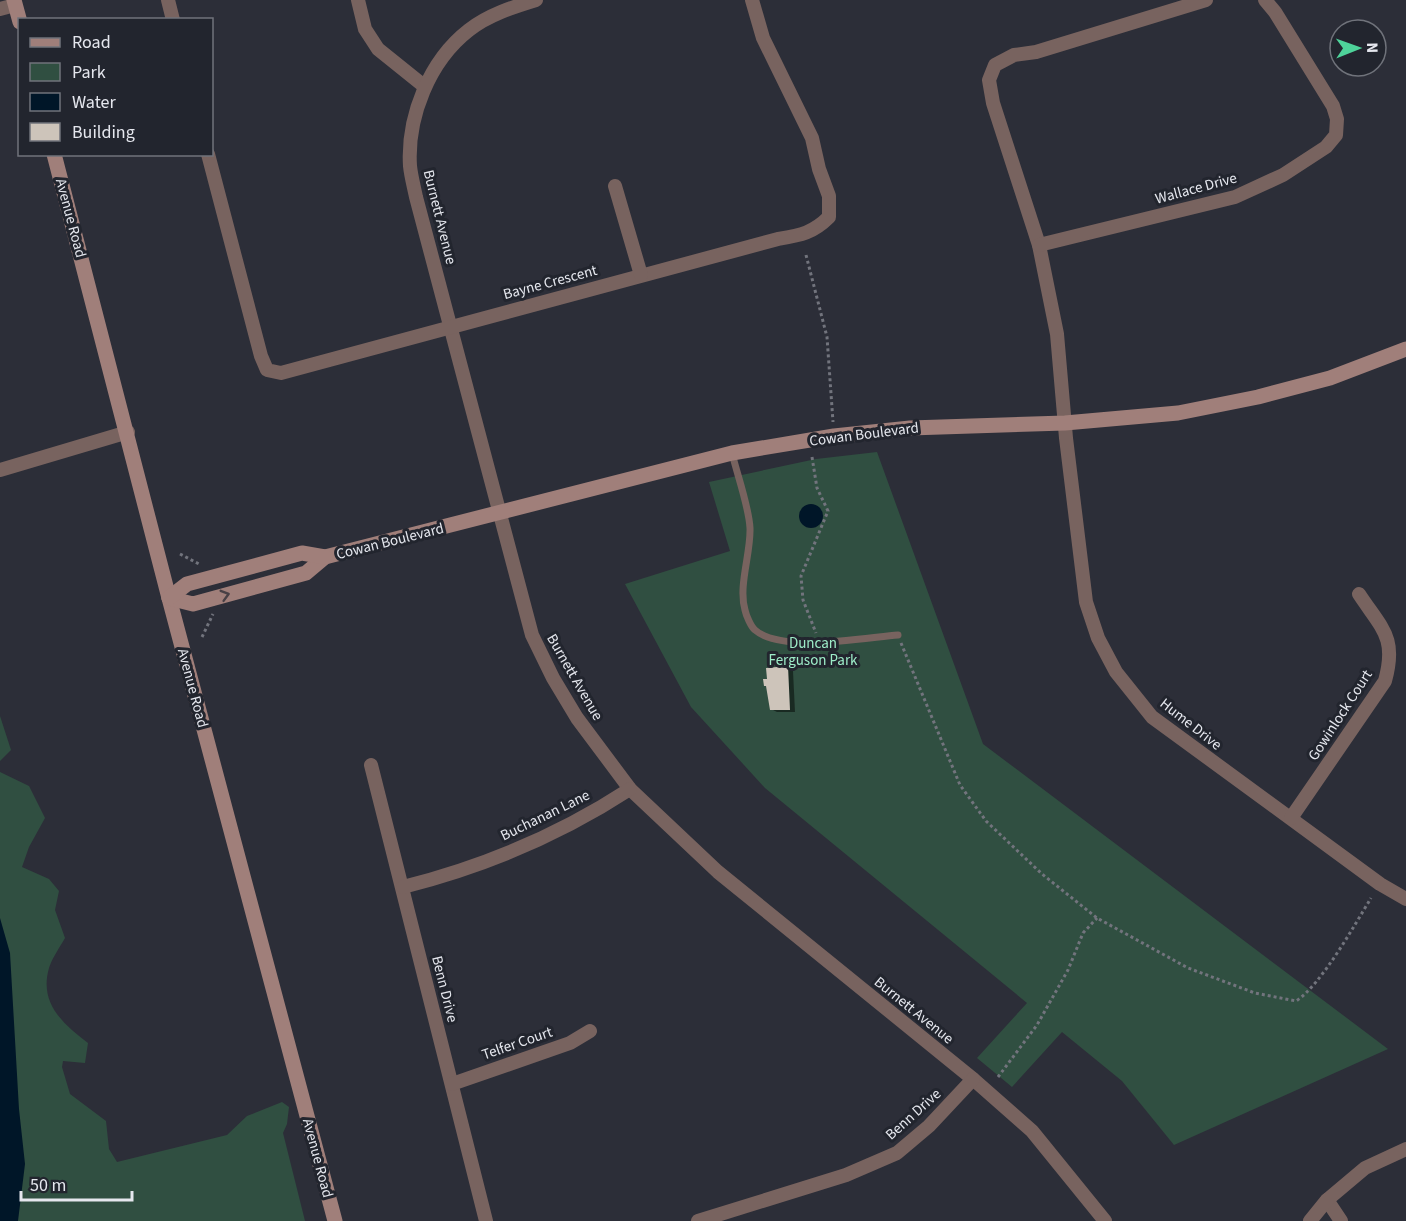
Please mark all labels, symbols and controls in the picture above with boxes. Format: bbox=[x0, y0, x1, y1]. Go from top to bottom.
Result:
legend bbox=[18, 18, 213, 156]
north arrow bbox=[1328, 18, 1388, 78]
text: Road bbox=[72, 30, 111, 55]
text: N bbox=[1361, 42, 1383, 53]
text: Park bbox=[72, 60, 106, 85]
text: Water bbox=[72, 90, 116, 115]
text: Building bbox=[72, 120, 135, 145]
street label: Wallace Drive bbox=[1153, 167, 1239, 209]
street label: Burnett Avenue bbox=[418, 168, 461, 267]
street label: Avenue Road bbox=[50, 176, 91, 260]
street label: Bayne Crescent bbox=[501, 260, 600, 305]
street label: Cowan Boulevard bbox=[808, 417, 920, 452]
street label: Cowan Boulevard bbox=[334, 518, 446, 565]
one-way arrow bbox=[219, 590, 230, 602]
street label: Burnett Avenue bbox=[541, 630, 608, 724]
park label: Duncan Ferguson Park bbox=[768, 633, 858, 671]
street label: Avenue Road bbox=[172, 646, 213, 730]
street label: Gowinlock Court bbox=[1303, 666, 1378, 765]
street label: Hume Drive bbox=[1155, 694, 1226, 755]
street label: Buchanan Lane bbox=[497, 785, 593, 846]
street label: Benn Drive bbox=[426, 953, 463, 1025]
street label: Burnett Avenue bbox=[869, 972, 958, 1049]
street label: Telfer Court bbox=[479, 1022, 555, 1065]
street label: Benn Drive bbox=[881, 1084, 946, 1145]
street label: Avenue Road bbox=[297, 1116, 338, 1200]
scale bar bbox=[21, 1164, 132, 1202]
text: 50 m bbox=[30, 1173, 66, 1198]

